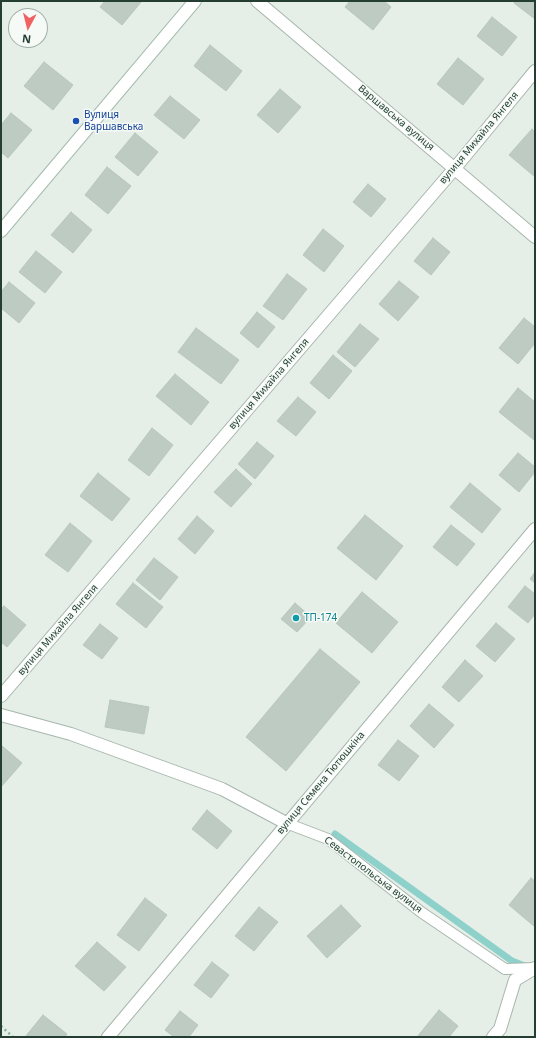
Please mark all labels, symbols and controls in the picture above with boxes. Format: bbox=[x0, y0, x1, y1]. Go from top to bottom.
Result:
north arrow bbox=[8, 8, 48, 48]
text: N bbox=[21, 31, 32, 47]
street label: Варшавська вулиця bbox=[355, 83, 437, 153]
street label: вулиця Михайла Янгеля bbox=[437, 89, 521, 187]
place label: Вулиця Варшавська bbox=[84, 109, 143, 132]
marker: Вулиця Варшавська bbox=[71, 116, 81, 126]
street label: вулиця Михайла Янгеля bbox=[226, 336, 312, 432]
street label: вулиця Михайла Янгеля bbox=[15, 582, 101, 678]
place label: ТП-174 bbox=[304, 612, 337, 624]
marker: ТП-174 bbox=[291, 613, 301, 623]
street label: вулиця Семена Тютюшкіна bbox=[274, 729, 368, 837]
street label: Севастопольська вулиця bbox=[322, 834, 424, 916]

